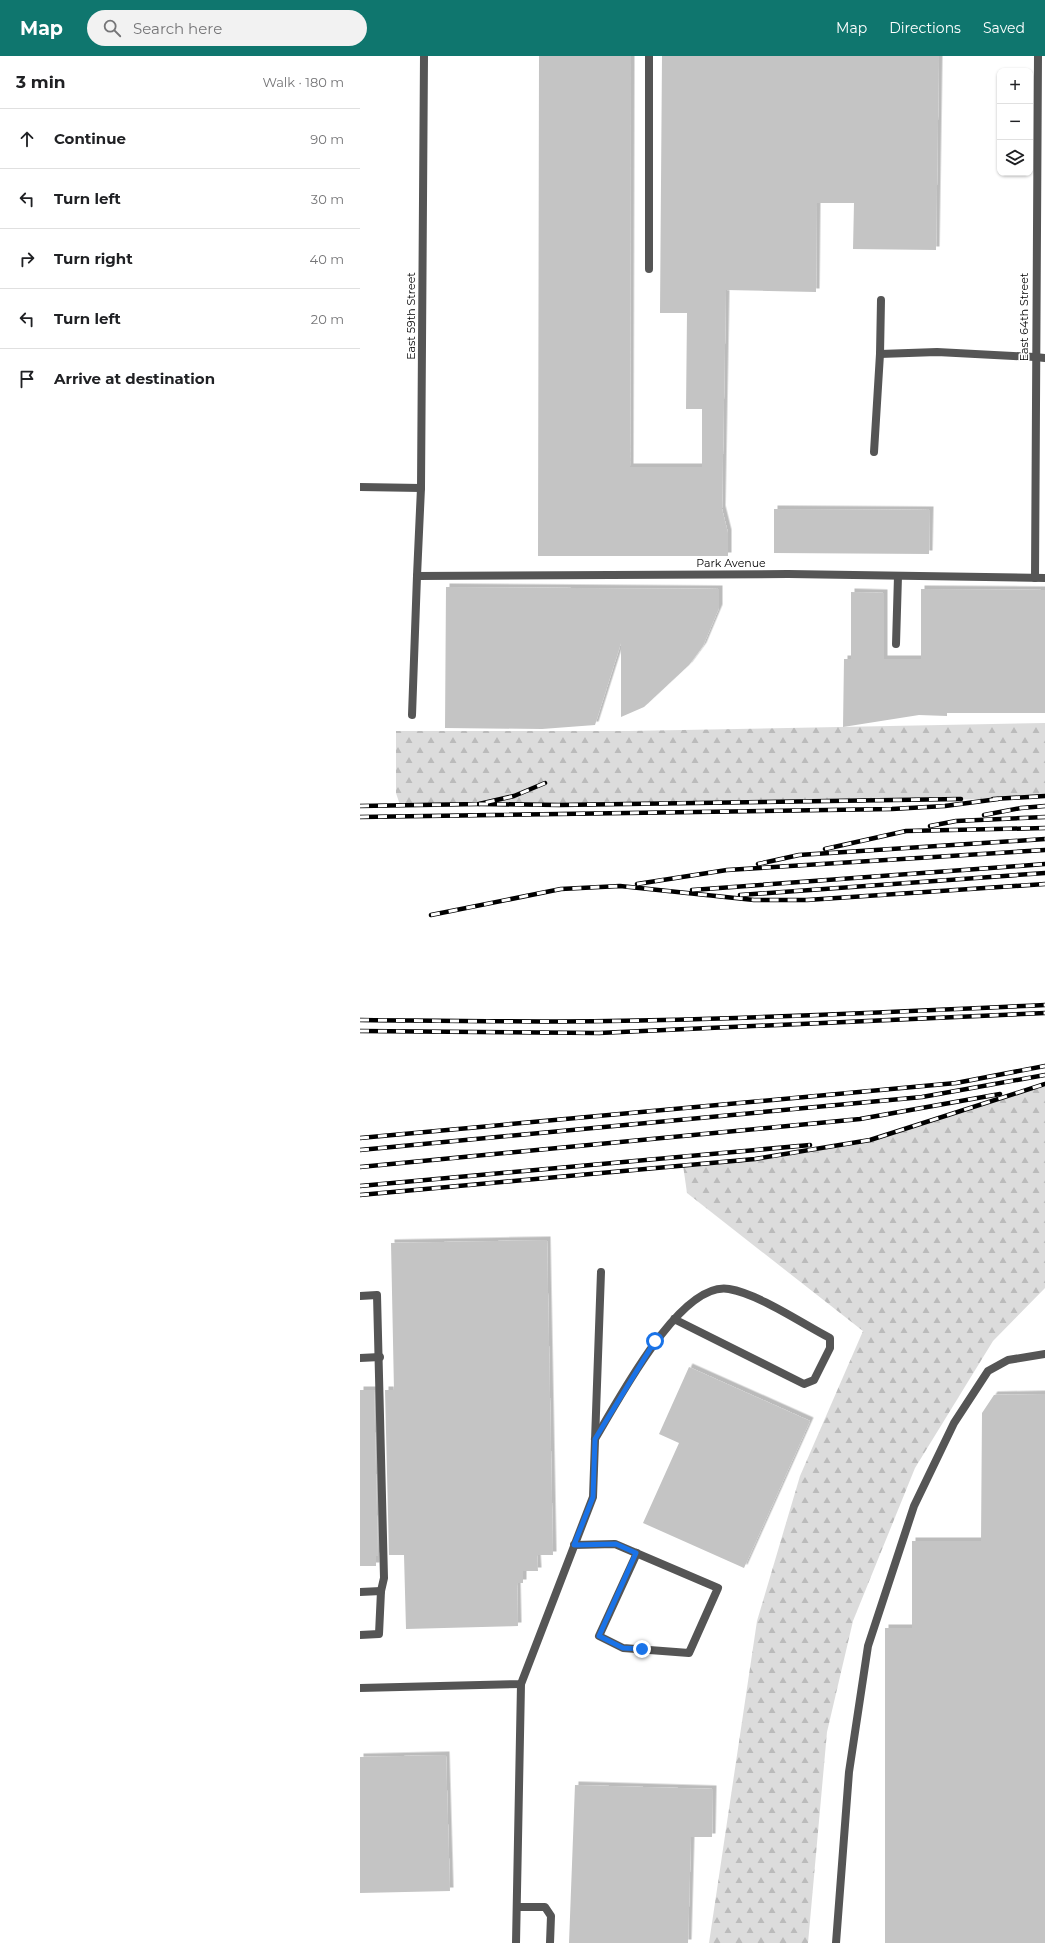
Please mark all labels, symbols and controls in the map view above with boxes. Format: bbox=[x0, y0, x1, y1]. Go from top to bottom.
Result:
search box bbox=[87, 10, 367, 46]
text: Map bbox=[20, 17, 63, 40]
icon: search bbox=[101, 17, 123, 39]
text: Search here bbox=[133, 19, 222, 38]
text: Map bbox=[836, 19, 867, 37]
text: Directions bbox=[889, 19, 961, 37]
text: Saved bbox=[983, 19, 1025, 37]
map controls bbox=[997, 68, 1033, 176]
button: + bbox=[997, 68, 1033, 104]
text: 3 min bbox=[16, 72, 66, 92]
text: Walk · 180 m bbox=[262, 74, 344, 90]
button: − bbox=[997, 104, 1033, 140]
icon: ahead bbox=[16, 128, 38, 150]
text: Continue bbox=[54, 129, 126, 148]
text: 90 m bbox=[310, 131, 344, 147]
button: layers bbox=[997, 140, 1033, 176]
icon: left bbox=[16, 188, 38, 210]
text: Turn left bbox=[54, 189, 121, 208]
text: 30 m bbox=[311, 191, 344, 207]
icon: right bbox=[16, 248, 38, 270]
text: Turn right bbox=[54, 249, 133, 268]
text: 40 m bbox=[310, 251, 344, 267]
street label: East 59th Street bbox=[404, 272, 418, 360]
street label: East 64th Street bbox=[1017, 272, 1031, 361]
icon: left bbox=[16, 308, 38, 330]
text: Turn left bbox=[54, 309, 121, 328]
text: 20 m bbox=[311, 311, 344, 327]
icon: arrive bbox=[16, 368, 38, 390]
text: Arrive at destination bbox=[54, 369, 215, 388]
street label: Park Avenue bbox=[696, 556, 766, 570]
route start bbox=[646, 1332, 664, 1350]
route end bbox=[633, 1640, 651, 1658]

